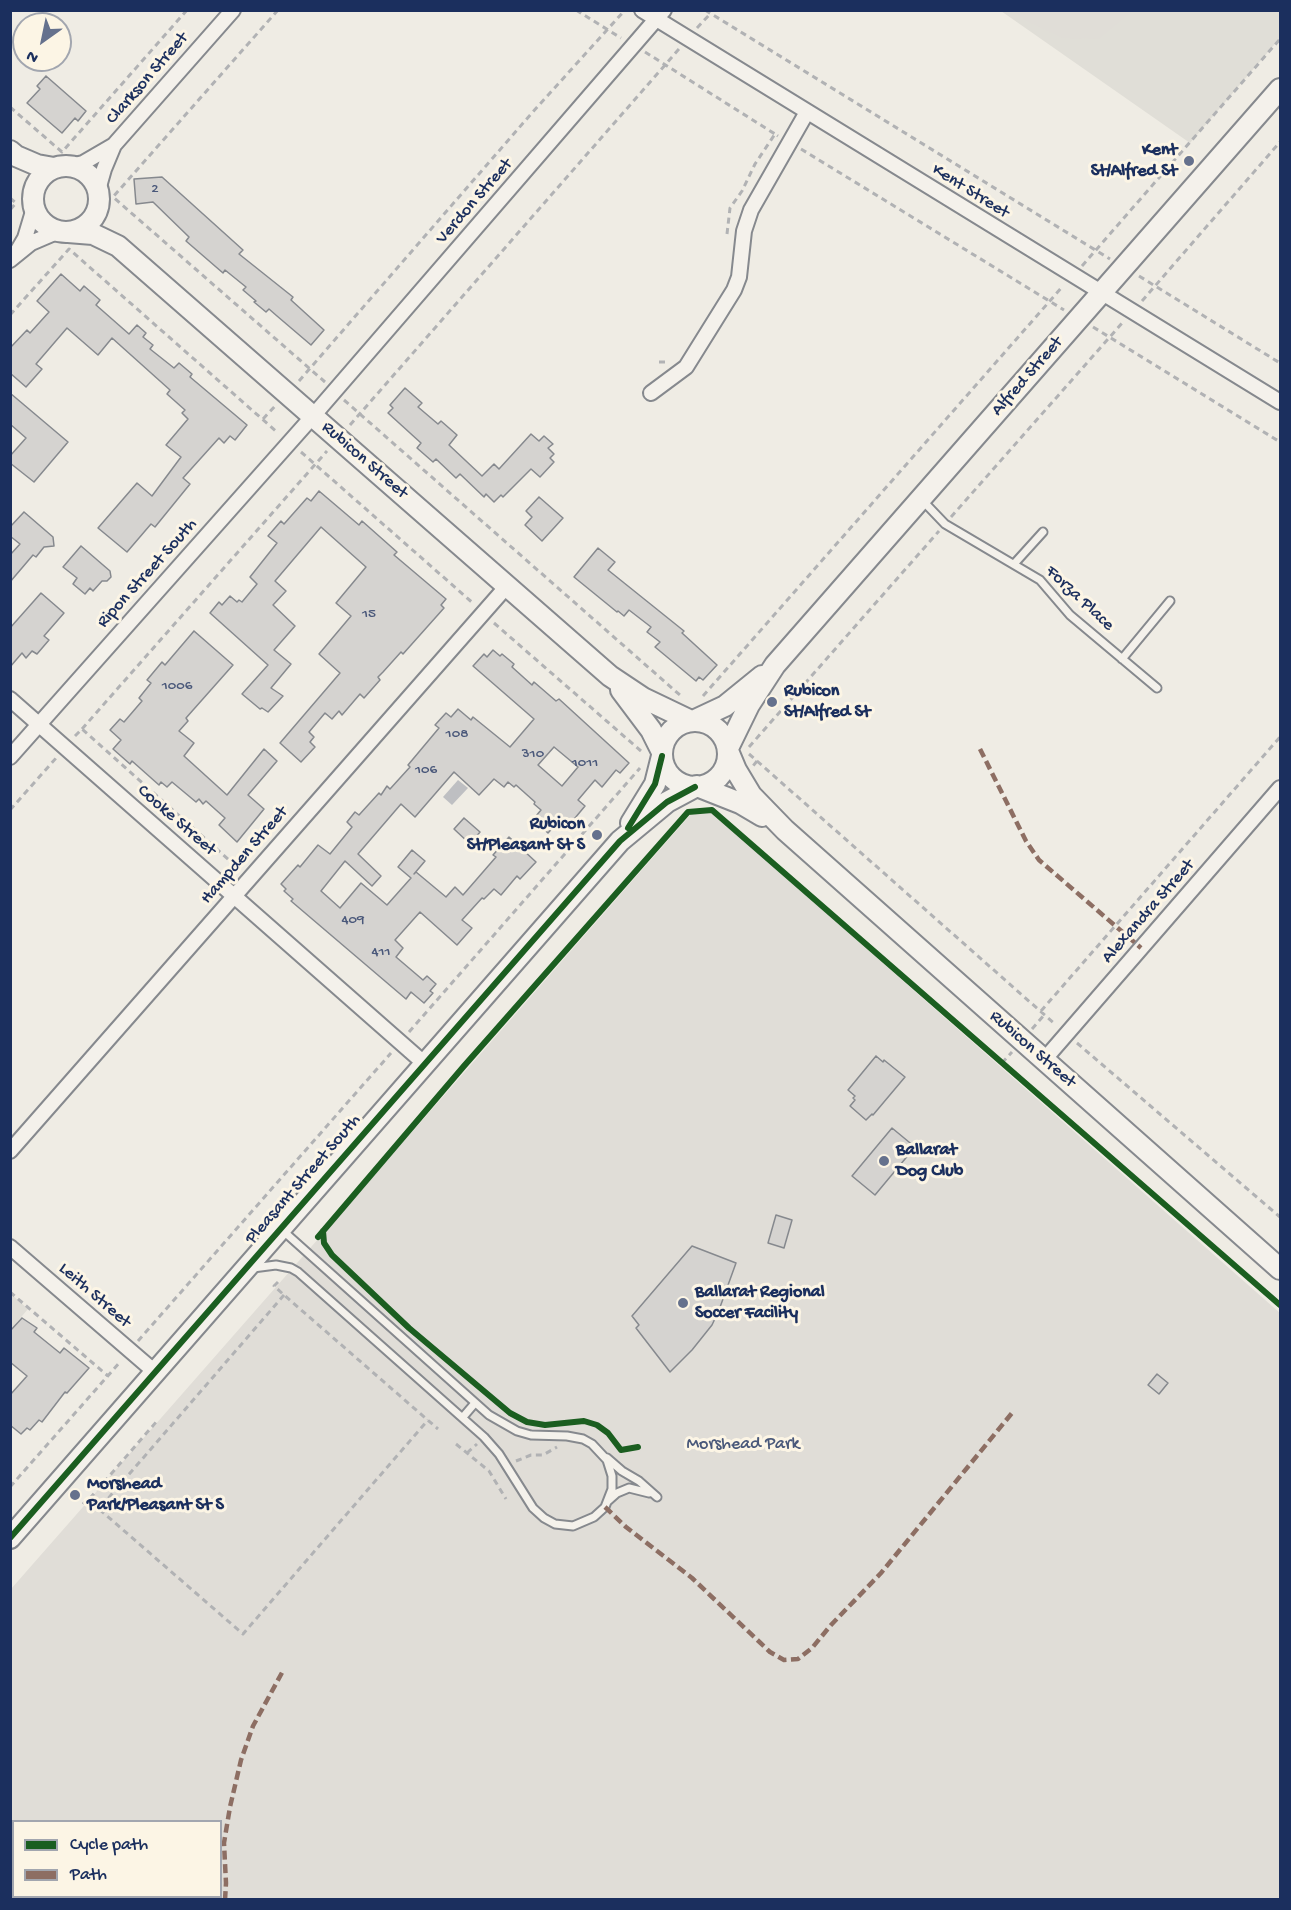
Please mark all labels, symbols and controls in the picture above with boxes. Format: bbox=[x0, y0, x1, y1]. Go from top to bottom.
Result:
north arrow bbox=[12, 12, 72, 72]
street label: Clarkson Street bbox=[102, 29, 194, 129]
text: N bbox=[23, 45, 43, 67]
place label: Kent St/Alfred St bbox=[1091, 140, 1177, 182]
marker: Kent St/Alfred St bbox=[1182, 154, 1196, 168]
street label: Verdon Street bbox=[432, 155, 518, 249]
street label: Kent Street bbox=[927, 160, 1013, 224]
house number: 2 bbox=[151, 181, 159, 199]
street label: Alfred Street bbox=[988, 333, 1068, 421]
street label: Rubicon Street bbox=[316, 418, 412, 504]
street label: Ripon Street South bbox=[93, 515, 203, 633]
street label: Forza Place bbox=[1040, 562, 1118, 636]
house number: 15 bbox=[362, 606, 376, 624]
house number: 1006 bbox=[162, 678, 192, 696]
place label: Rubicon St/Alfred St bbox=[784, 681, 870, 724]
marker: Rubicon St/Alfred St bbox=[765, 695, 779, 709]
house number: 108 bbox=[446, 726, 468, 744]
house number: 310 bbox=[522, 746, 544, 764]
house number: 1011 bbox=[572, 755, 598, 773]
house number: 106 bbox=[415, 762, 437, 780]
street label: Cooke Street bbox=[132, 781, 220, 861]
street label: Hampden Street bbox=[197, 803, 293, 909]
place label: Rubicon St/Pleasant St S bbox=[467, 814, 585, 856]
marker: Rubicon St/Pleasant St S bbox=[590, 828, 604, 842]
street label: Alexandra Street bbox=[1098, 855, 1200, 969]
house number: 409 bbox=[341, 912, 365, 930]
house number: 411 bbox=[371, 944, 391, 962]
street label: Rubicon Street bbox=[984, 1007, 1080, 1093]
street label: Pleasant Street South bbox=[242, 1111, 366, 1249]
place label: Ballarat Dog Club bbox=[896, 1140, 963, 1182]
marker: Ballarat Dog Club bbox=[877, 1154, 891, 1168]
street label: Leith Street bbox=[53, 1259, 135, 1333]
place label: Ballarat Regional Soccer Facility bbox=[695, 1282, 825, 1324]
marker: Ballarat Regional Soccer Facility bbox=[676, 1296, 690, 1310]
park label: Morshead Park bbox=[687, 1434, 799, 1456]
place label: Morshead Park/Pleasant St S bbox=[87, 1474, 224, 1516]
marker: Morshead Park/Pleasant St S bbox=[68, 1488, 82, 1502]
legend bbox=[12, 1820, 222, 1898]
text: Cycle path bbox=[70, 1835, 148, 1856]
text: Path bbox=[70, 1865, 107, 1886]

